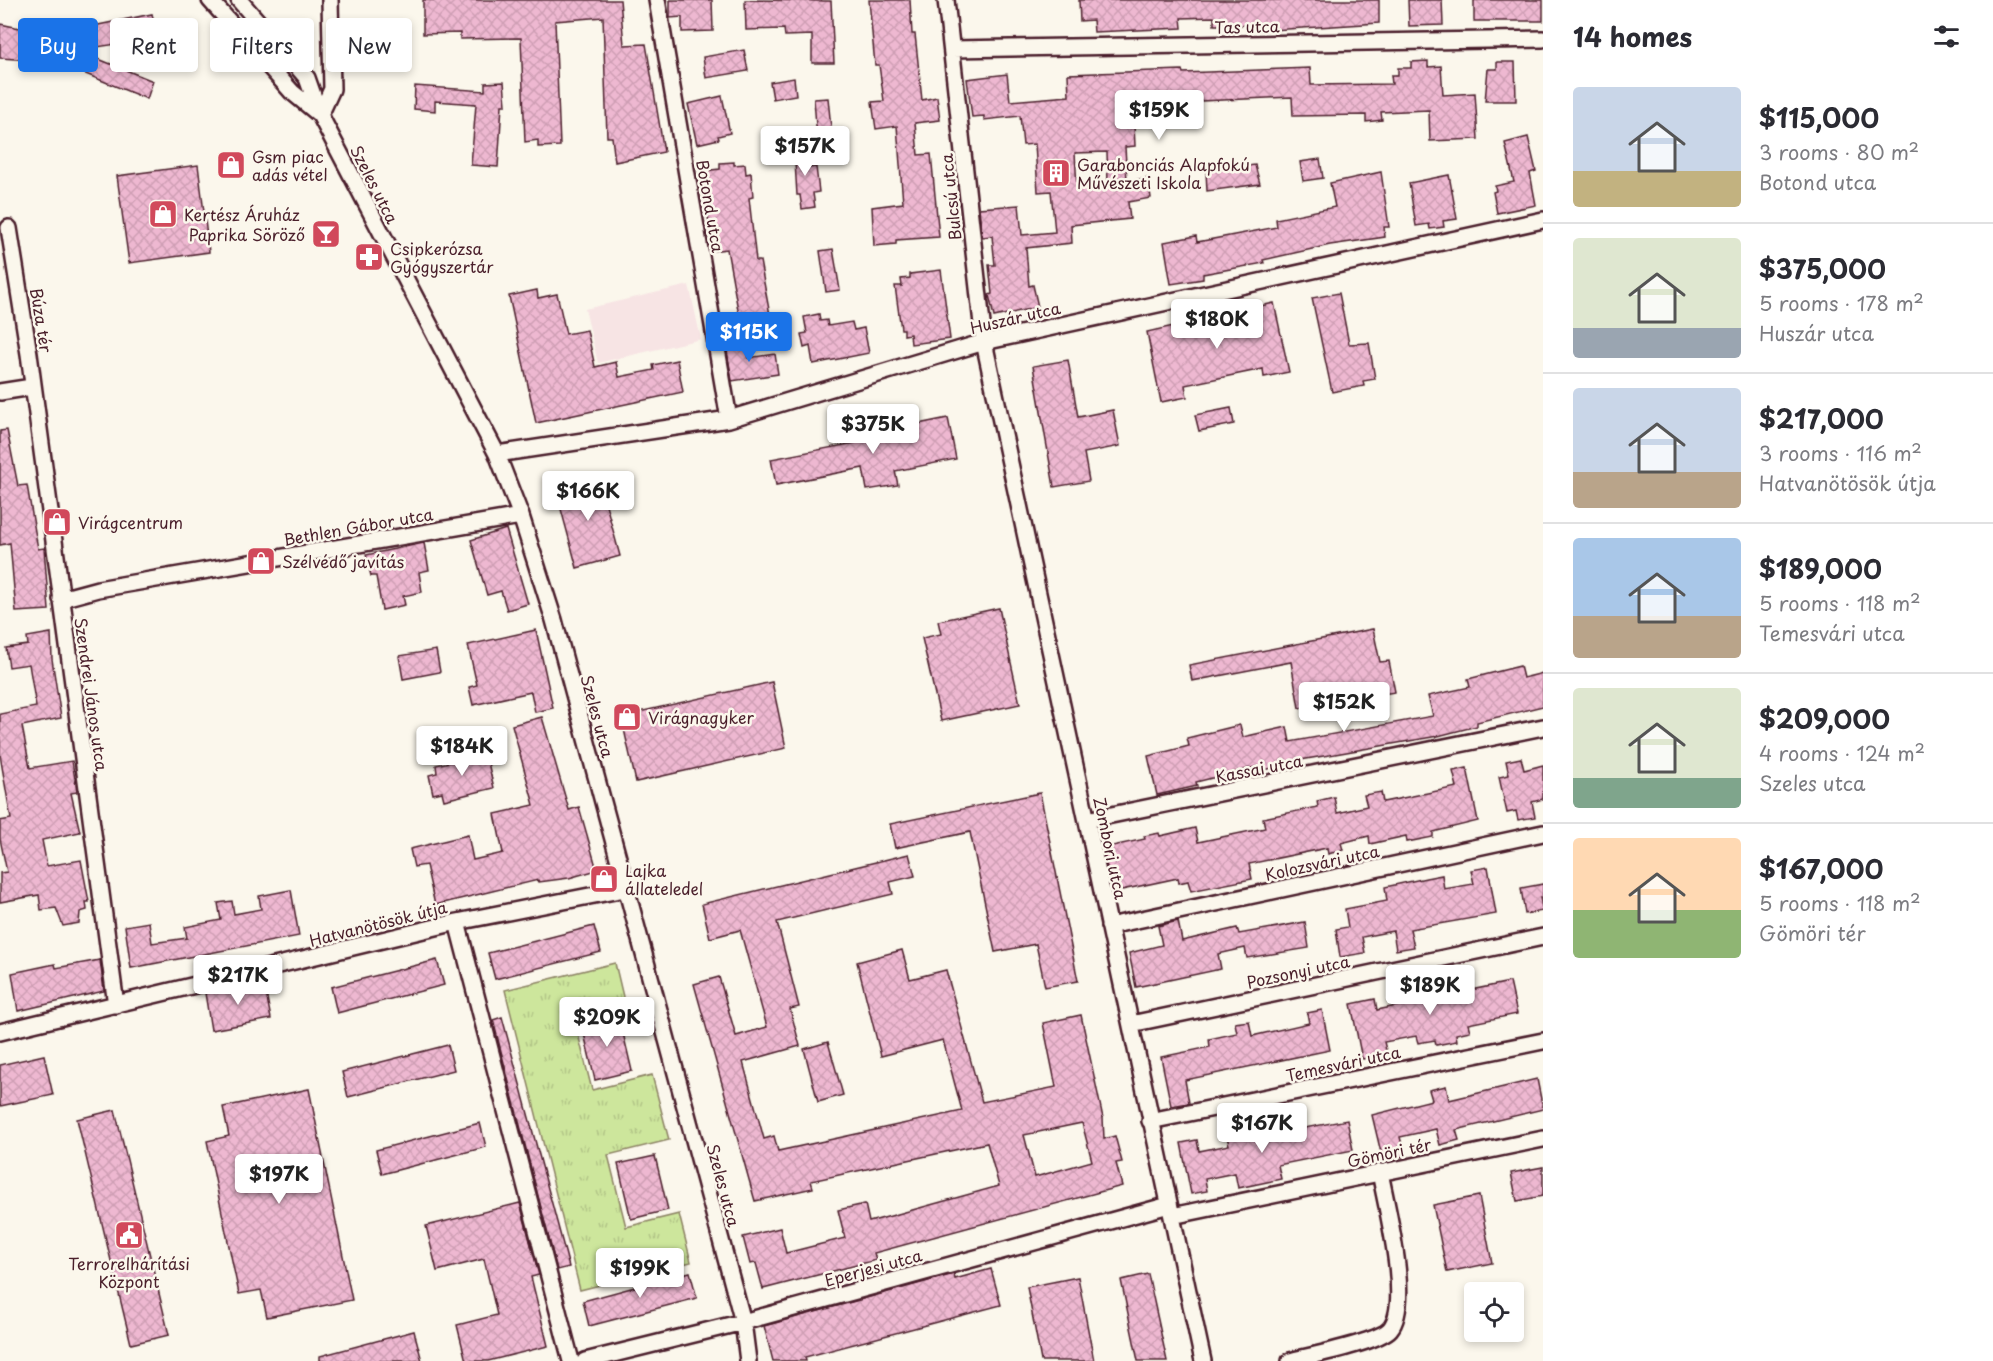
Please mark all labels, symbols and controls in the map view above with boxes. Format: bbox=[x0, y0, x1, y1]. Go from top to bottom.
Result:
street label: Tas utca bbox=[1214, 13, 1280, 39]
text: 14 homes bbox=[1573, 17, 1692, 56]
chip: Buy bbox=[18, 18, 98, 72]
chip: Rent bbox=[110, 18, 198, 72]
chip: Filters bbox=[210, 18, 314, 72]
chip: New bbox=[326, 18, 412, 72]
icon: filters bbox=[1930, 20, 1963, 53]
pin: $159K bbox=[1117, 90, 1201, 141]
text: $159K bbox=[1129, 94, 1189, 124]
text: $115,000 bbox=[1759, 98, 1879, 137]
icon: home bbox=[1621, 111, 1693, 183]
pin: $157K bbox=[763, 126, 847, 177]
text: $157K bbox=[775, 130, 835, 160]
text: 3 rooms · 80 m² bbox=[1759, 137, 1919, 167]
street label: Szeles utca bbox=[345, 141, 405, 227]
place label: Gsm piac adás vétel bbox=[252, 144, 327, 186]
shop icon: Gsm piac adás vétel bbox=[215, 149, 247, 181]
place label: Garabonciás Alapfokú Művészeti Iskola bbox=[1077, 152, 1250, 194]
street label: Bulcsú utca bbox=[934, 153, 966, 241]
building icon: Garabonciás Alapfokú Művészeti Iskola bbox=[1040, 157, 1072, 189]
street label: Botond utca bbox=[691, 158, 731, 254]
text: Botond utca bbox=[1759, 167, 1876, 197]
shop icon: Kertész Áruház bbox=[147, 198, 179, 230]
place label: Kertész Áruház bbox=[184, 202, 300, 226]
bar icon: Paprika Söröző bbox=[310, 218, 342, 250]
place label: Paprika Söröző bbox=[189, 222, 305, 246]
place label: Csipkerózsa Gyógyszertár bbox=[390, 236, 494, 278]
pharmacy icon: Csipkerózsa Gyógyszertár bbox=[353, 241, 385, 273]
text: $375,000 bbox=[1759, 249, 1886, 288]
icon: home bbox=[1621, 262, 1693, 334]
street label: Búza tér bbox=[25, 286, 59, 355]
text: 5 rooms · 178 m² bbox=[1759, 288, 1924, 318]
street label: Huszár utca bbox=[968, 295, 1063, 339]
pin: $180K bbox=[1175, 299, 1259, 350]
text: $180K bbox=[1185, 303, 1249, 333]
pin: $115K bbox=[707, 312, 791, 363]
text: $115K bbox=[720, 316, 778, 346]
text: Huszár utca bbox=[1759, 318, 1874, 348]
text: $217,000 bbox=[1759, 399, 1884, 438]
pin: $375K bbox=[831, 404, 915, 455]
text: $375K bbox=[841, 408, 905, 438]
icon: home bbox=[1621, 412, 1693, 484]
text: 3 rooms · 116 m² bbox=[1759, 438, 1922, 468]
text: Hatvanötösök útja bbox=[1759, 468, 1936, 498]
pin: $166K bbox=[546, 471, 630, 522]
text: $166K bbox=[556, 475, 620, 505]
street label: Bethlen Gábor utca bbox=[281, 501, 435, 551]
shop icon: Virágcentrum bbox=[41, 506, 73, 538]
place label: Virágcentrum bbox=[78, 510, 183, 534]
shop icon: Szélvédő javítás bbox=[245, 545, 277, 577]
place label: Szélvédő javítás bbox=[282, 549, 404, 573]
text: $189,000 bbox=[1759, 549, 1882, 588]
icon: home bbox=[1621, 562, 1693, 634]
text: 5 rooms · 118 m² bbox=[1759, 588, 1921, 618]
street label: Szendrei János utca bbox=[69, 616, 115, 772]
text: Temesvári utca bbox=[1759, 618, 1905, 648]
street label: Szeles utca bbox=[575, 672, 621, 760]
pin: $152K bbox=[1302, 682, 1386, 733]
text: $152K bbox=[1313, 686, 1375, 716]
text: $209,000 bbox=[1759, 699, 1890, 738]
shop icon: Virágnagyker bbox=[611, 701, 643, 733]
place label: Virágnagyker bbox=[648, 705, 754, 729]
icon: home bbox=[1621, 712, 1693, 784]
pin: $184K bbox=[420, 726, 504, 777]
text: $184K bbox=[430, 730, 494, 760]
text: 4 rooms · 124 m² bbox=[1759, 738, 1925, 768]
street label: Kassai utca bbox=[1213, 748, 1305, 788]
text: Szeles utca bbox=[1759, 768, 1866, 798]
street label: Zombori utca bbox=[1088, 795, 1134, 901]
street label: Kolozsvári utca bbox=[1263, 838, 1381, 886]
text: $167,000 bbox=[1759, 849, 1883, 888]
place label: Lajka állateledel bbox=[625, 858, 703, 900]
icon: home bbox=[1621, 862, 1693, 934]
shop icon: Lajka állateledel bbox=[588, 863, 620, 895]
text: 5 rooms · 118 m² bbox=[1759, 888, 1921, 918]
street label: Hatvanötösök útja bbox=[307, 894, 449, 952]
text: Gömöri tér bbox=[1759, 918, 1866, 948]
street label: Pozsonyi utca bbox=[1244, 948, 1352, 994]
pin: $217K bbox=[196, 955, 280, 1006]
text: $217K bbox=[207, 959, 269, 989]
pin: $189K bbox=[1388, 965, 1472, 1016]
text: $189K bbox=[1400, 969, 1460, 999]
pin: $209K bbox=[565, 997, 649, 1048]
text: $209K bbox=[573, 1001, 641, 1031]
street label: Temesvári utca bbox=[1284, 1039, 1403, 1087]
pin: $167K bbox=[1220, 1103, 1304, 1154]
text: $167K bbox=[1231, 1107, 1293, 1137]
street label: Gömöri tér bbox=[1345, 1131, 1434, 1173]
street label: Szeles utca bbox=[701, 1141, 747, 1229]
pin: $197K bbox=[237, 1154, 321, 1205]
text: $197K bbox=[249, 1158, 309, 1188]
public building icon: Terrorelhárítási Központ bbox=[113, 1219, 145, 1251]
street label: Eperjesi utca bbox=[821, 1242, 925, 1292]
pin: $199K bbox=[598, 1248, 682, 1299]
place label: Terrorelhárítási Központ bbox=[68, 1251, 190, 1293]
text: $199K bbox=[610, 1252, 670, 1282]
map controls bbox=[1464, 1282, 1524, 1342]
button: locate bbox=[1464, 1282, 1524, 1342]

